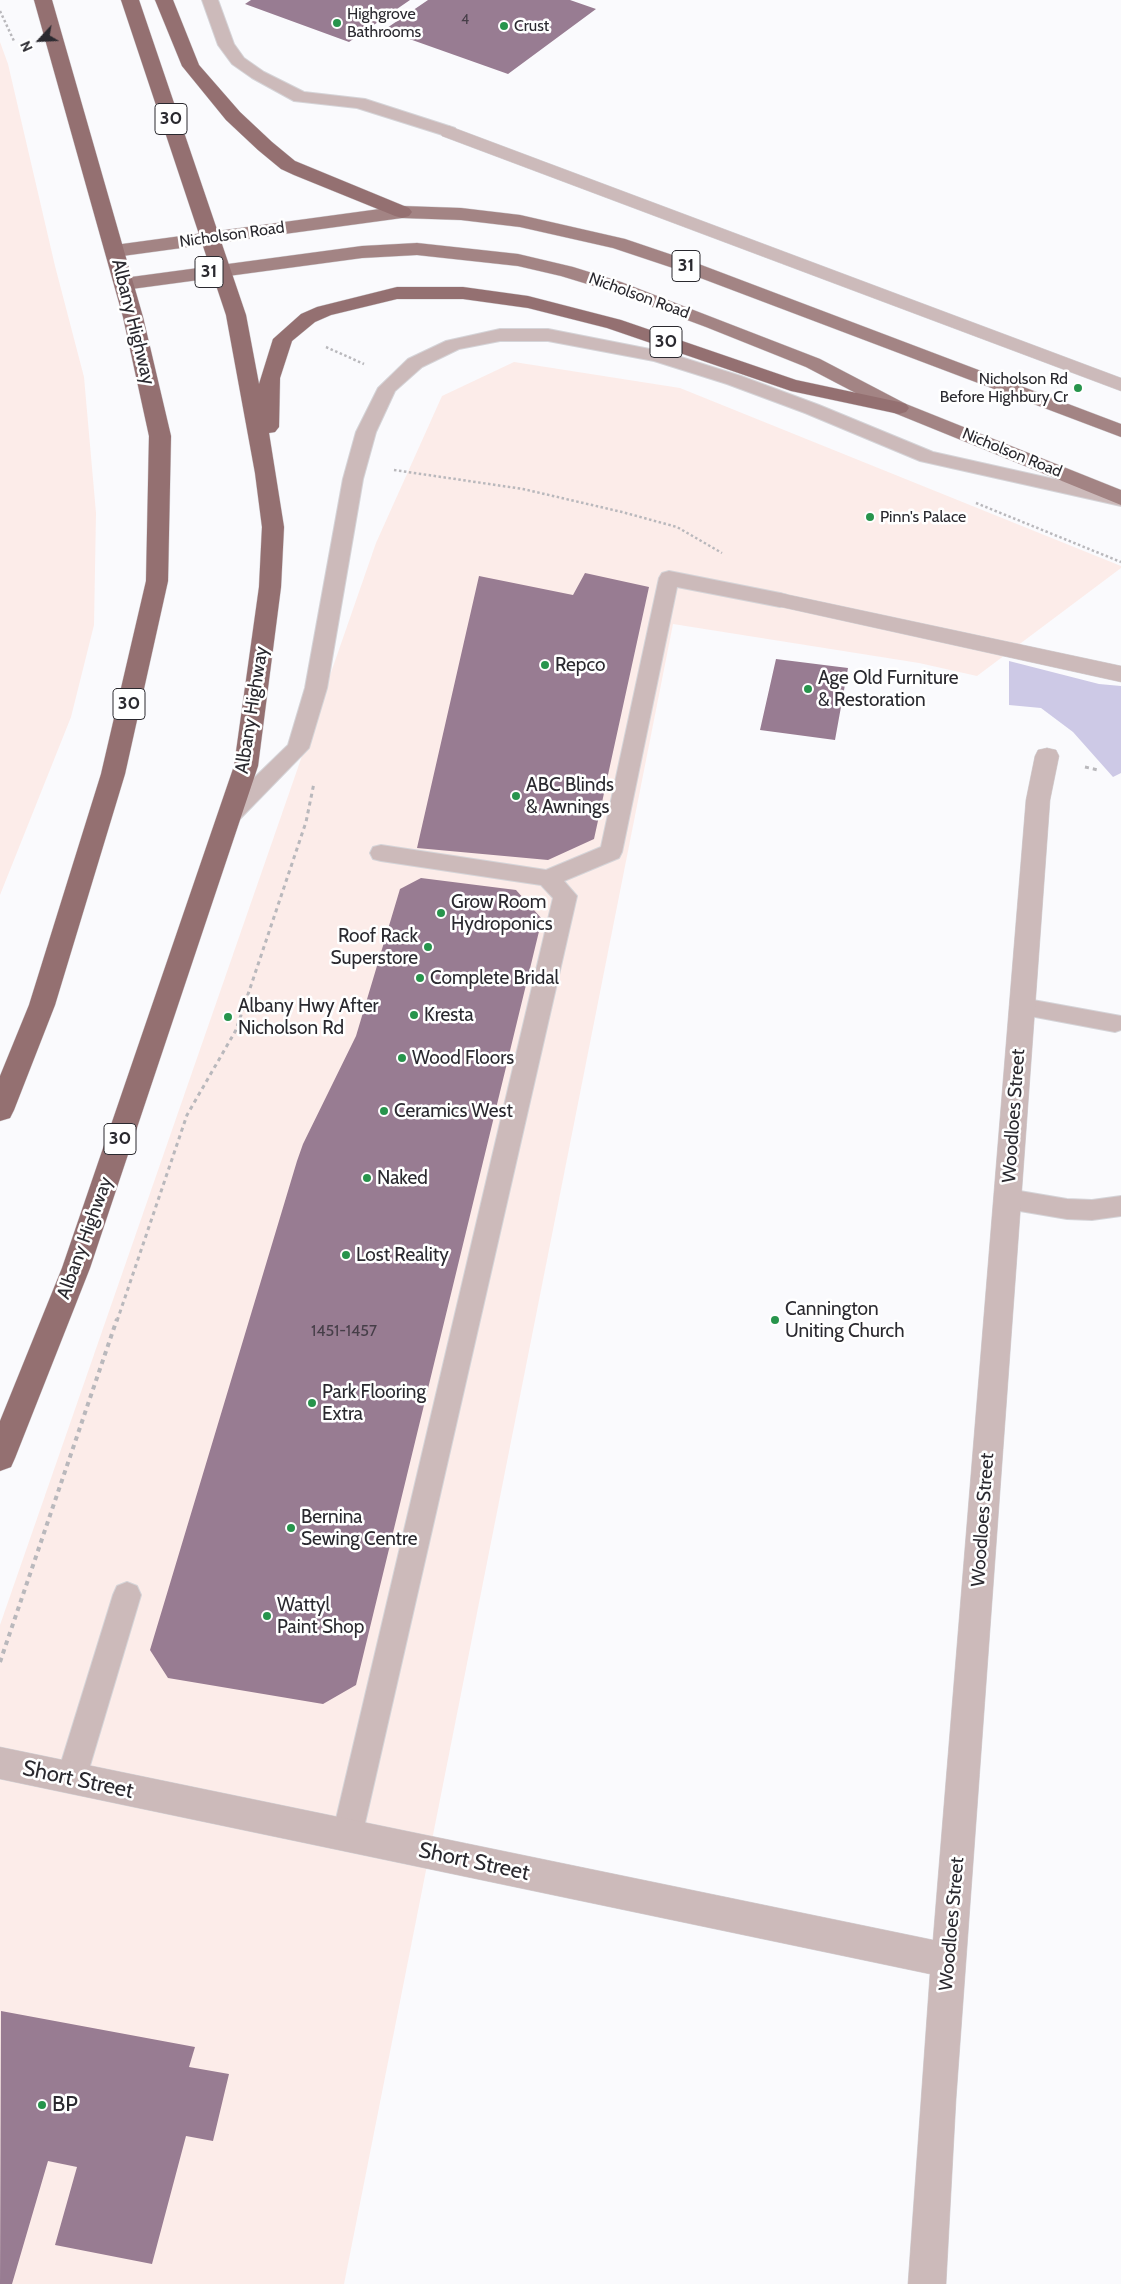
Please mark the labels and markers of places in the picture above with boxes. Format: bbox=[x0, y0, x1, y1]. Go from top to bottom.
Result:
place label: Highgrove Bathrooms bbox=[347, 4, 421, 42]
place label: Crust bbox=[514, 16, 549, 36]
marker: Highgrove Bathrooms bbox=[331, 17, 343, 29]
marker: Crust bbox=[498, 20, 510, 32]
place label: Nicholson Rd Before Highbury Cr bbox=[940, 369, 1068, 407]
marker: Nicholson Rd Before Highbury Cr bbox=[1072, 382, 1084, 394]
place label: Pinn's Palace bbox=[880, 507, 966, 527]
marker: Pinn's Palace bbox=[864, 511, 876, 523]
place label: Repco bbox=[555, 654, 605, 676]
marker: Repco bbox=[539, 659, 551, 671]
place label: Age Old Furniture & Restoration bbox=[818, 667, 958, 711]
marker: Age Old Furniture & Restoration bbox=[802, 683, 814, 695]
place label: ABC Blinds & Awnings bbox=[526, 774, 614, 818]
marker: ABC Blinds & Awnings bbox=[510, 790, 522, 802]
place label: Grow Room Hydroponics bbox=[451, 891, 553, 935]
marker: Grow Room Hydroponics bbox=[435, 907, 447, 919]
place label: Roof Rack Superstore bbox=[331, 925, 418, 969]
marker: Roof Rack Superstore bbox=[422, 941, 434, 953]
place label: Complete Bridal bbox=[430, 967, 559, 989]
marker: Complete Bridal bbox=[414, 972, 426, 984]
place label: Albany Hwy After Nicholson Rd bbox=[238, 995, 379, 1039]
place label: Kresta bbox=[424, 1004, 474, 1026]
marker: Kresta bbox=[408, 1009, 420, 1021]
marker: Albany Hwy After Nicholson Rd bbox=[222, 1011, 234, 1023]
place label: Wood Floors bbox=[412, 1047, 514, 1069]
marker: Wood Floors bbox=[396, 1052, 408, 1064]
place label: Ceramics West bbox=[394, 1100, 513, 1122]
marker: Ceramics West bbox=[378, 1105, 390, 1117]
place label: Naked bbox=[377, 1167, 428, 1189]
marker: Naked bbox=[361, 1172, 373, 1184]
place label: Lost Reality bbox=[356, 1244, 449, 1266]
marker: Lost Reality bbox=[340, 1249, 352, 1261]
place label: Cannington Uniting Church bbox=[785, 1298, 905, 1342]
marker: Cannington Uniting Church bbox=[769, 1314, 781, 1326]
place label: Park Flooring Extra bbox=[322, 1381, 426, 1425]
marker: Park Flooring Extra bbox=[306, 1397, 318, 1409]
place label: Bernina Sewing Centre bbox=[301, 1506, 418, 1550]
marker: Bernina Sewing Centre bbox=[285, 1522, 297, 1534]
place label: Wattyl Paint Shop bbox=[277, 1594, 364, 1638]
marker: Wattyl Paint Shop bbox=[261, 1610, 273, 1622]
place label: BP bbox=[52, 2092, 78, 2118]
marker: BP bbox=[36, 2099, 48, 2111]

